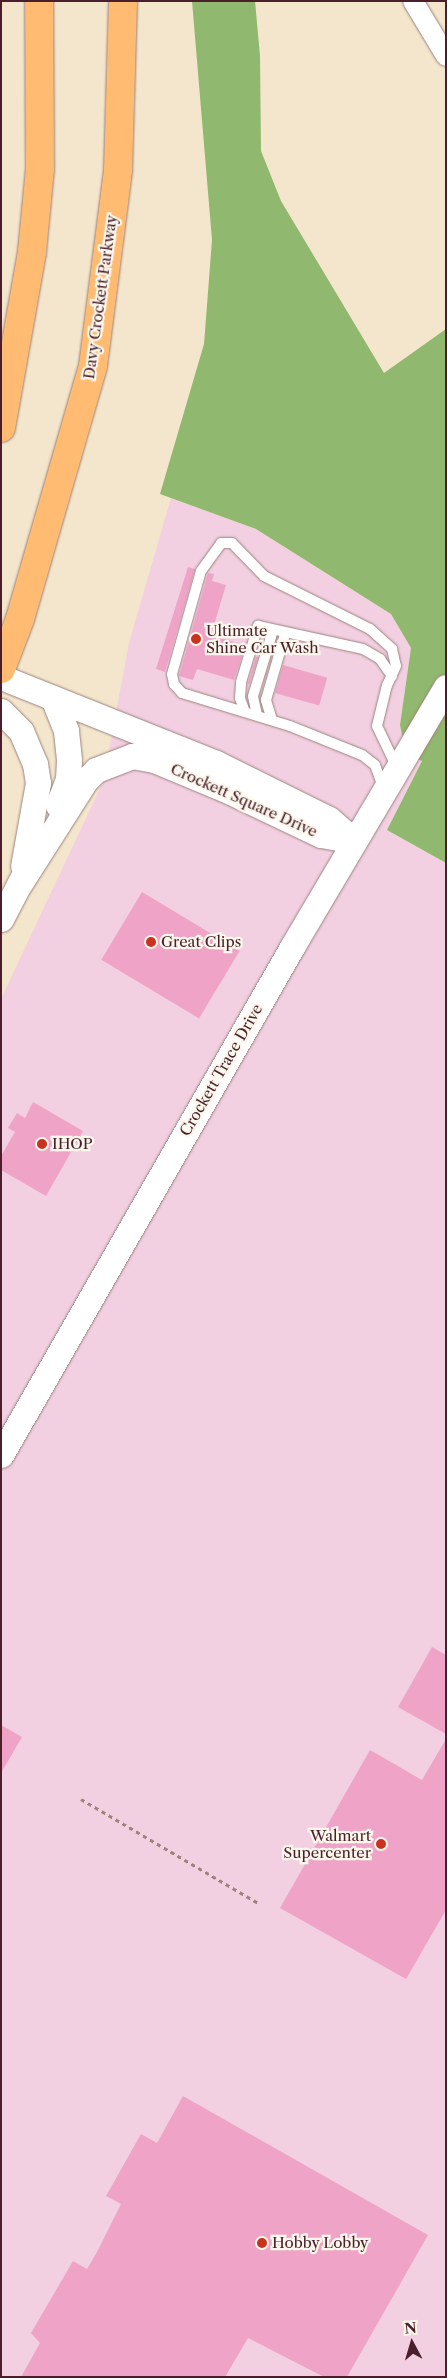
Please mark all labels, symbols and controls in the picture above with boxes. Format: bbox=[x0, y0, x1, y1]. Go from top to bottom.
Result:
street label: Davy Crockett Parkway bbox=[80, 214, 120, 380]
place label: Ultimate Shine Car Wash bbox=[206, 621, 319, 656]
marker: Ultimate Shine Car Wash bbox=[190, 633, 202, 645]
street label: Crockett Square Drive bbox=[168, 760, 320, 840]
place label: Great Clips bbox=[161, 933, 241, 951]
marker: Great Clips bbox=[145, 936, 157, 948]
street label: Crockett Trace Drive bbox=[176, 1001, 266, 1139]
place label: IHOP bbox=[52, 1135, 93, 1153]
marker: IHOP bbox=[36, 1138, 48, 1150]
place label: Walmart Supercenter bbox=[283, 1826, 371, 1861]
marker: Walmart Supercenter bbox=[375, 1838, 387, 1850]
place label: Hobby Lobby bbox=[272, 2234, 369, 2252]
marker: Hobby Lobby bbox=[256, 2237, 268, 2249]
north arrow bbox=[387, 2318, 437, 2368]
text: N bbox=[403, 2318, 417, 2338]

